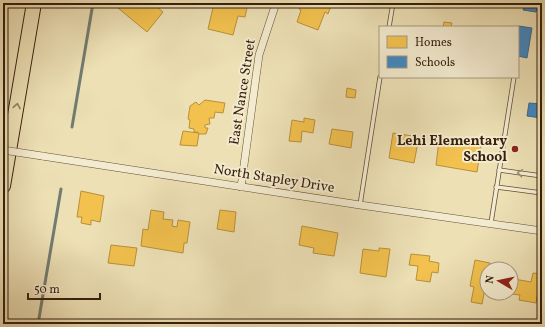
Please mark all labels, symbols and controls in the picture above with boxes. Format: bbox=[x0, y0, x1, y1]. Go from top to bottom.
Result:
legend bbox=[379, 26, 519, 78]
text: Homes bbox=[415, 35, 452, 51]
street label: East Nance Street bbox=[225, 37, 261, 146]
text: Schools bbox=[415, 55, 455, 71]
one-way arrow bbox=[12, 103, 20, 109]
place label: Lehi Elementary School bbox=[397, 132, 507, 167]
marker: Lehi Elementary School bbox=[510, 144, 520, 154]
street label: North Stapley Drive bbox=[212, 160, 336, 198]
one-way arrow bbox=[517, 169, 523, 178]
north arrow bbox=[479, 261, 519, 301]
scale bar bbox=[28, 275, 100, 301]
text: N bbox=[483, 275, 499, 285]
text: 50 m bbox=[34, 282, 60, 298]

